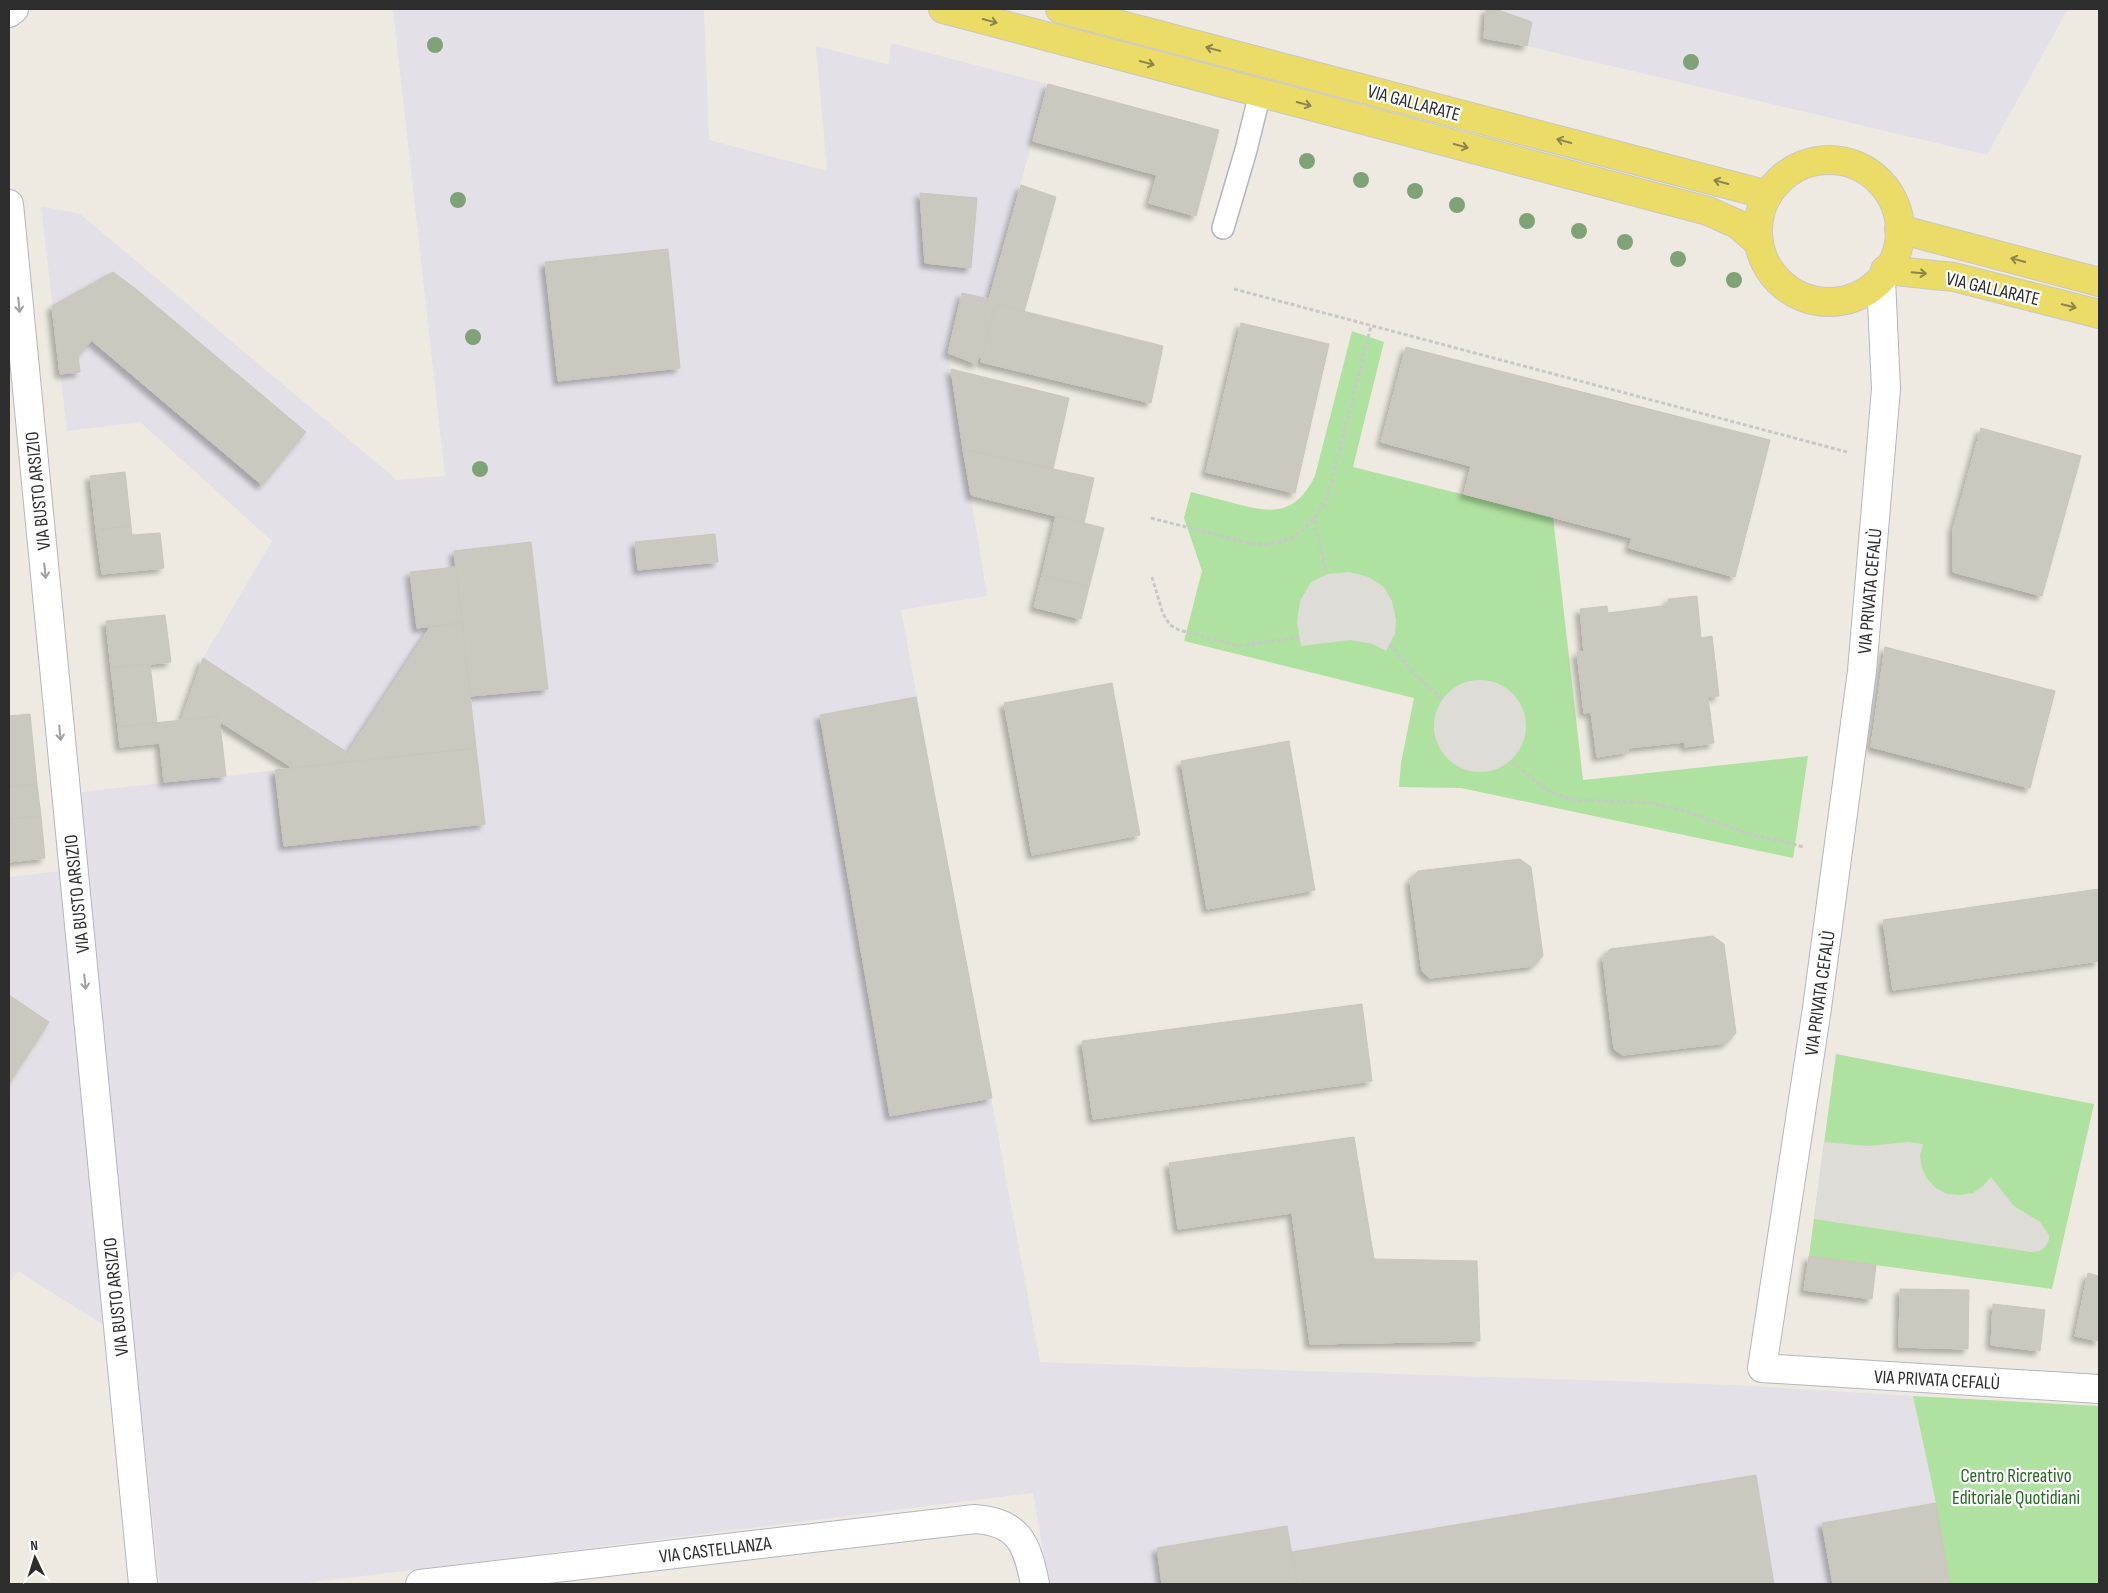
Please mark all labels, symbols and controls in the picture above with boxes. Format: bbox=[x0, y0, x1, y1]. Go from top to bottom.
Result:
one-way arrow bbox=[982, 17, 998, 26]
one-way arrow bbox=[1205, 44, 1221, 54]
one-way arrow bbox=[1139, 58, 1155, 68]
street label: VIA GALLARATE bbox=[1365, 80, 1463, 127]
one-way arrow bbox=[1296, 100, 1312, 109]
one-way arrow bbox=[1556, 136, 1572, 146]
one-way arrow bbox=[1453, 141, 1469, 151]
one-way arrow bbox=[1714, 177, 1730, 187]
one-way arrow bbox=[2011, 255, 2027, 265]
one-way arrow bbox=[1911, 268, 1927, 278]
street label: VIA GALLARATE bbox=[1944, 268, 2042, 311]
one-way arrow bbox=[14, 296, 23, 312]
one-way arrow bbox=[2060, 302, 2076, 312]
street label: VIA BUSTO ARSIZIO bbox=[21, 430, 56, 551]
street label: VIA PRIVATA CEFALÙ bbox=[1854, 527, 1887, 655]
one-way arrow bbox=[40, 563, 49, 579]
one-way arrow bbox=[55, 724, 65, 740]
street label: VIA BUSTO ARSIZIO bbox=[60, 833, 95, 954]
street label: VIA PRIVATA CEFALÙ bbox=[1800, 929, 1841, 1057]
one-way arrow bbox=[80, 973, 89, 989]
street label: VIA BUSTO ARSIZIO bbox=[99, 1236, 134, 1357]
street label: VIA PRIVATA CEFALÙ bbox=[1873, 1366, 2000, 1395]
park label: Centro Ricreativo Editoriale Quotidiani bbox=[1952, 1465, 2080, 1510]
street label: VIA CASTELLANZA bbox=[658, 1532, 773, 1569]
north arrow bbox=[10, 1533, 60, 1583]
text: N bbox=[30, 1537, 38, 1554]

